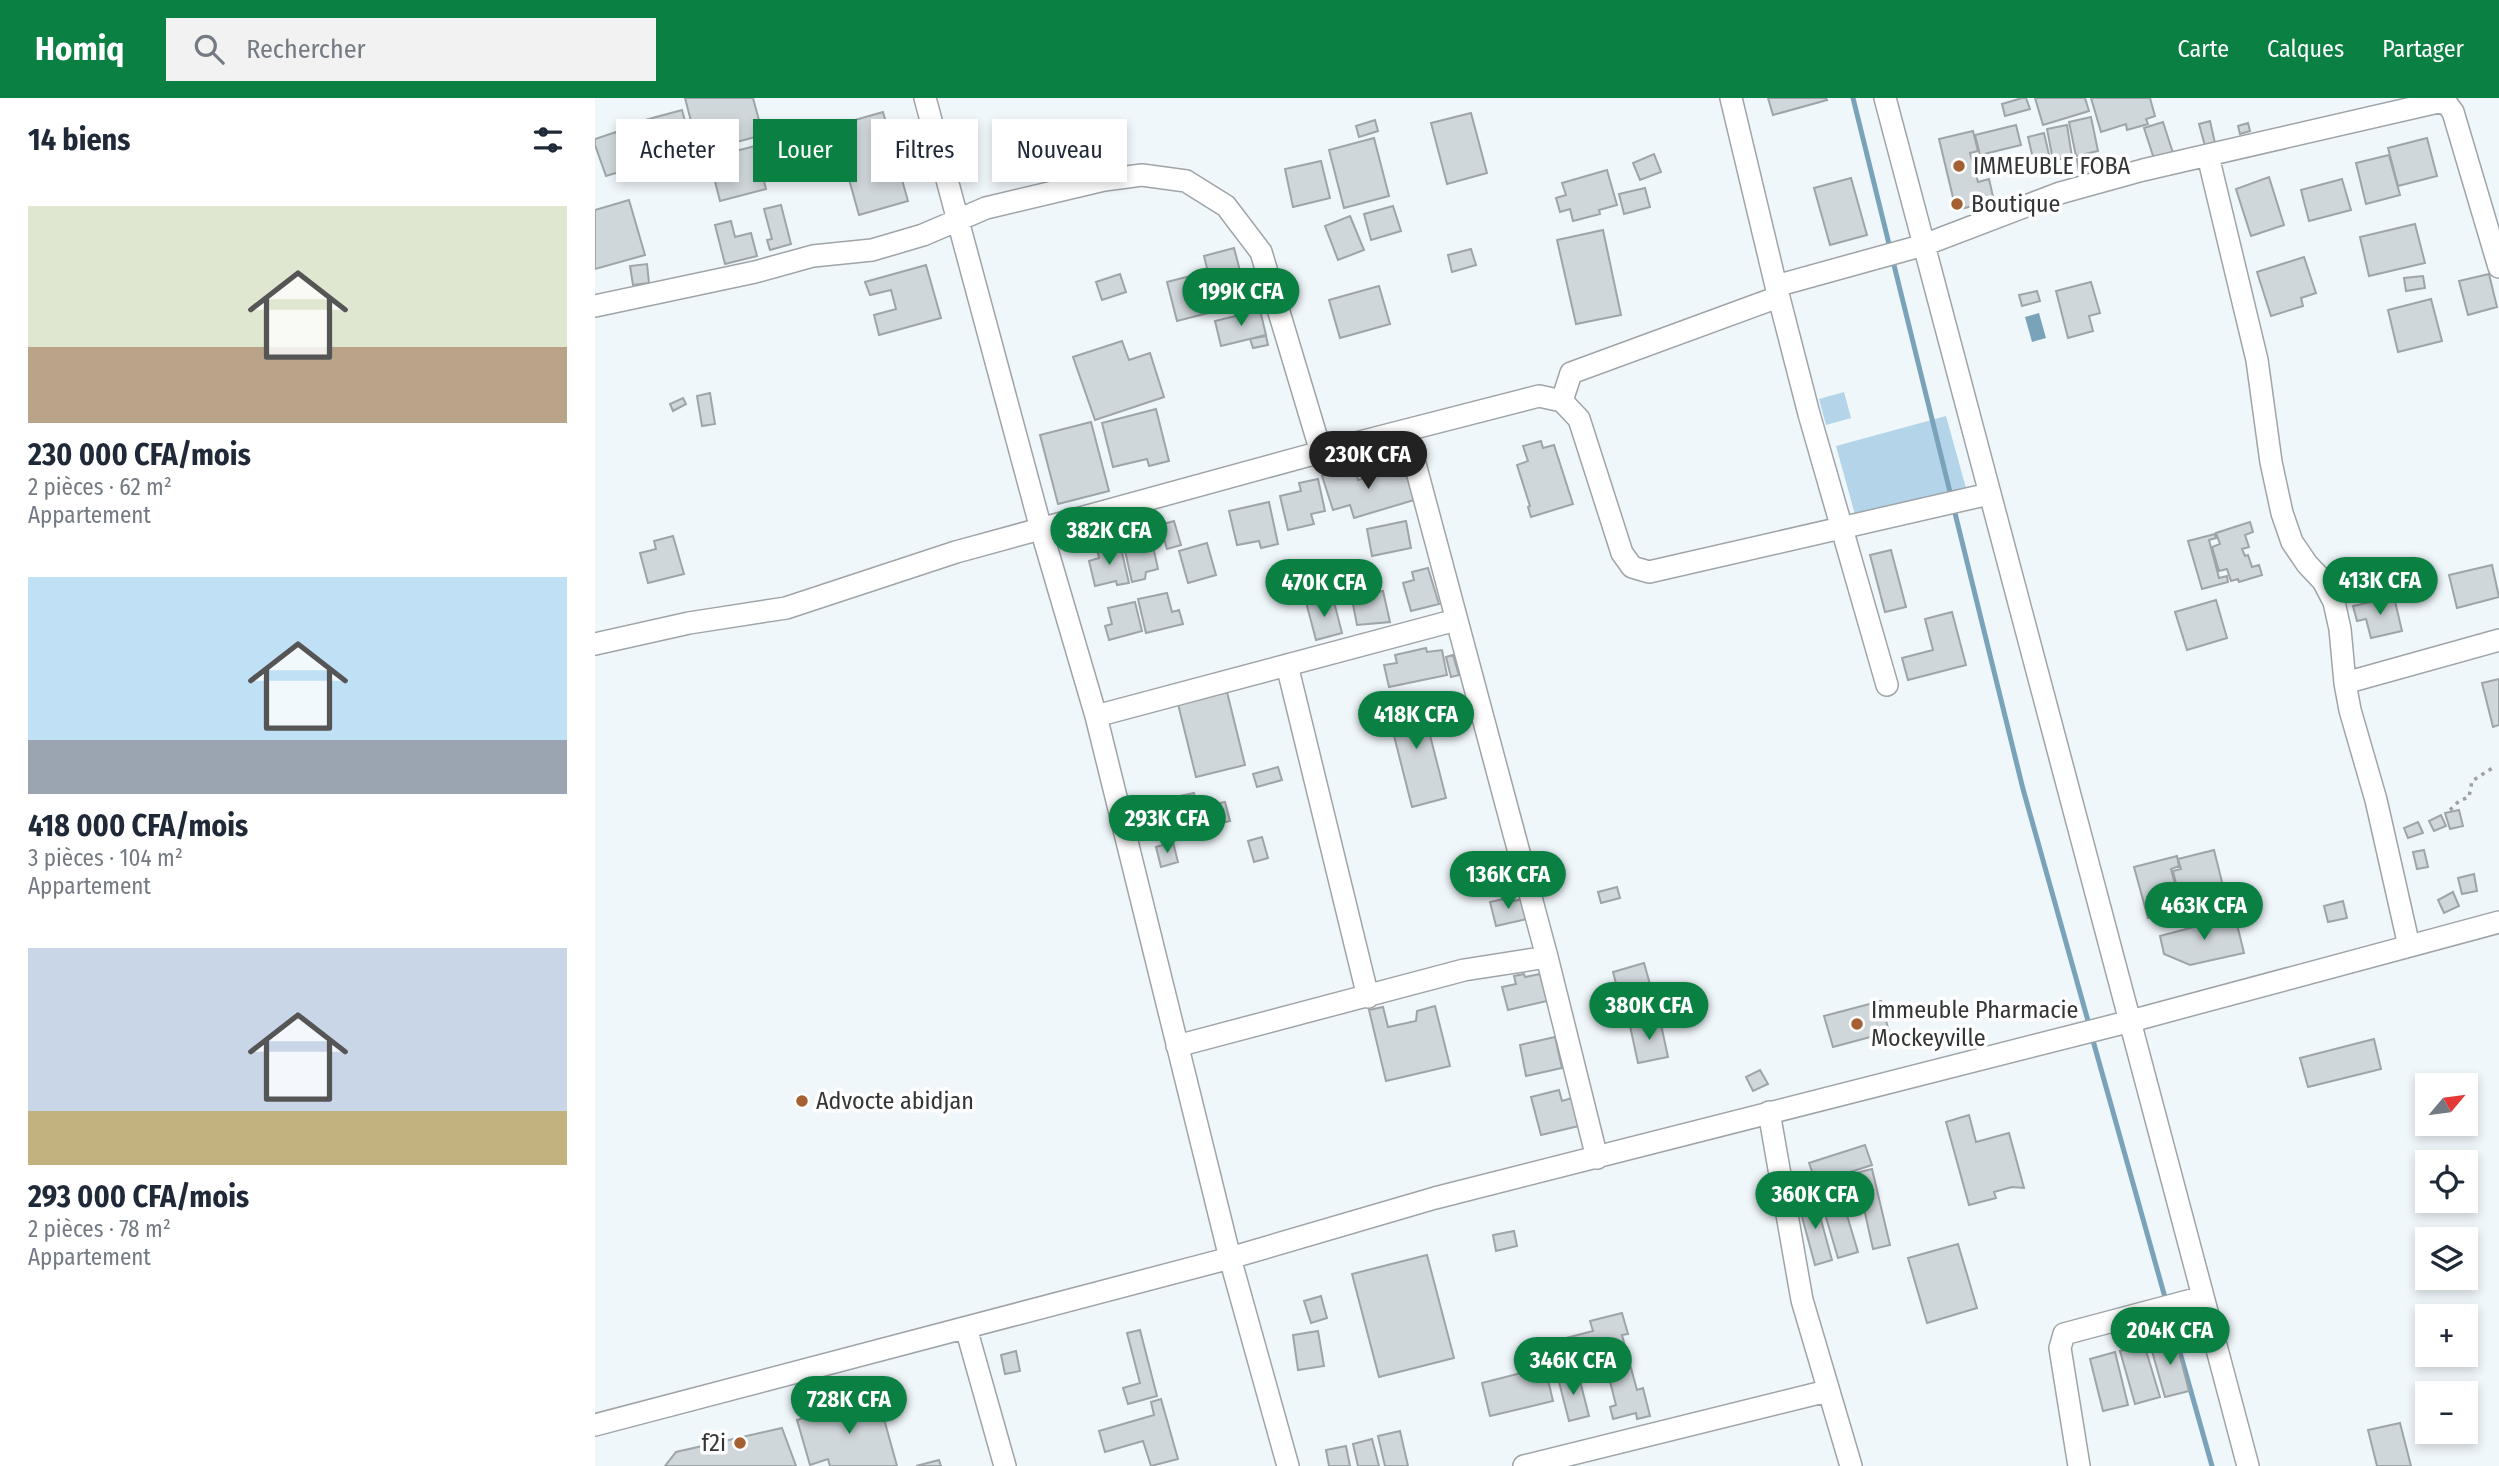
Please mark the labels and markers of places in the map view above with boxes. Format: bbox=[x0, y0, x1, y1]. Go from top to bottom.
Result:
place label: IMMEUBLE FOBA bbox=[1973, 152, 2131, 180]
marker: IMMEUBLE FOBA bbox=[1951, 158, 1967, 174]
place label: Boutique bbox=[1971, 190, 2060, 218]
marker: Boutique bbox=[1949, 196, 1965, 212]
pin: 199K CFA bbox=[1169, 268, 1313, 328]
pin: 230K CFA bbox=[1296, 432, 1440, 491]
pin: 382K CFA bbox=[1037, 508, 1181, 567]
pin: 413K CFA bbox=[2308, 558, 2452, 617]
pin: 470K CFA bbox=[1252, 560, 1396, 619]
pin: 418K CFA bbox=[1344, 692, 1488, 751]
pin: 293K CFA bbox=[1095, 796, 1239, 855]
pin: 136K CFA bbox=[1436, 852, 1580, 911]
pin: 463K CFA bbox=[2132, 882, 2276, 942]
pin: 380K CFA bbox=[1577, 982, 1721, 1042]
place label: Immeuble Pharmacie Mockeyville bbox=[1871, 996, 2078, 1052]
marker: Immeuble Pharmacie Mockeyville bbox=[1849, 1016, 1865, 1032]
place label: Advocte abidjan bbox=[816, 1087, 974, 1115]
marker: Advocte abidjan bbox=[794, 1093, 810, 1109]
pin: 360K CFA bbox=[1743, 1172, 1887, 1231]
pin: 204K CFA bbox=[2098, 1308, 2242, 1367]
pin: 346K CFA bbox=[1501, 1338, 1645, 1397]
pin: 728K CFA bbox=[777, 1376, 921, 1436]
place label: f2i bbox=[701, 1429, 726, 1457]
marker: f2i bbox=[732, 1435, 748, 1451]

